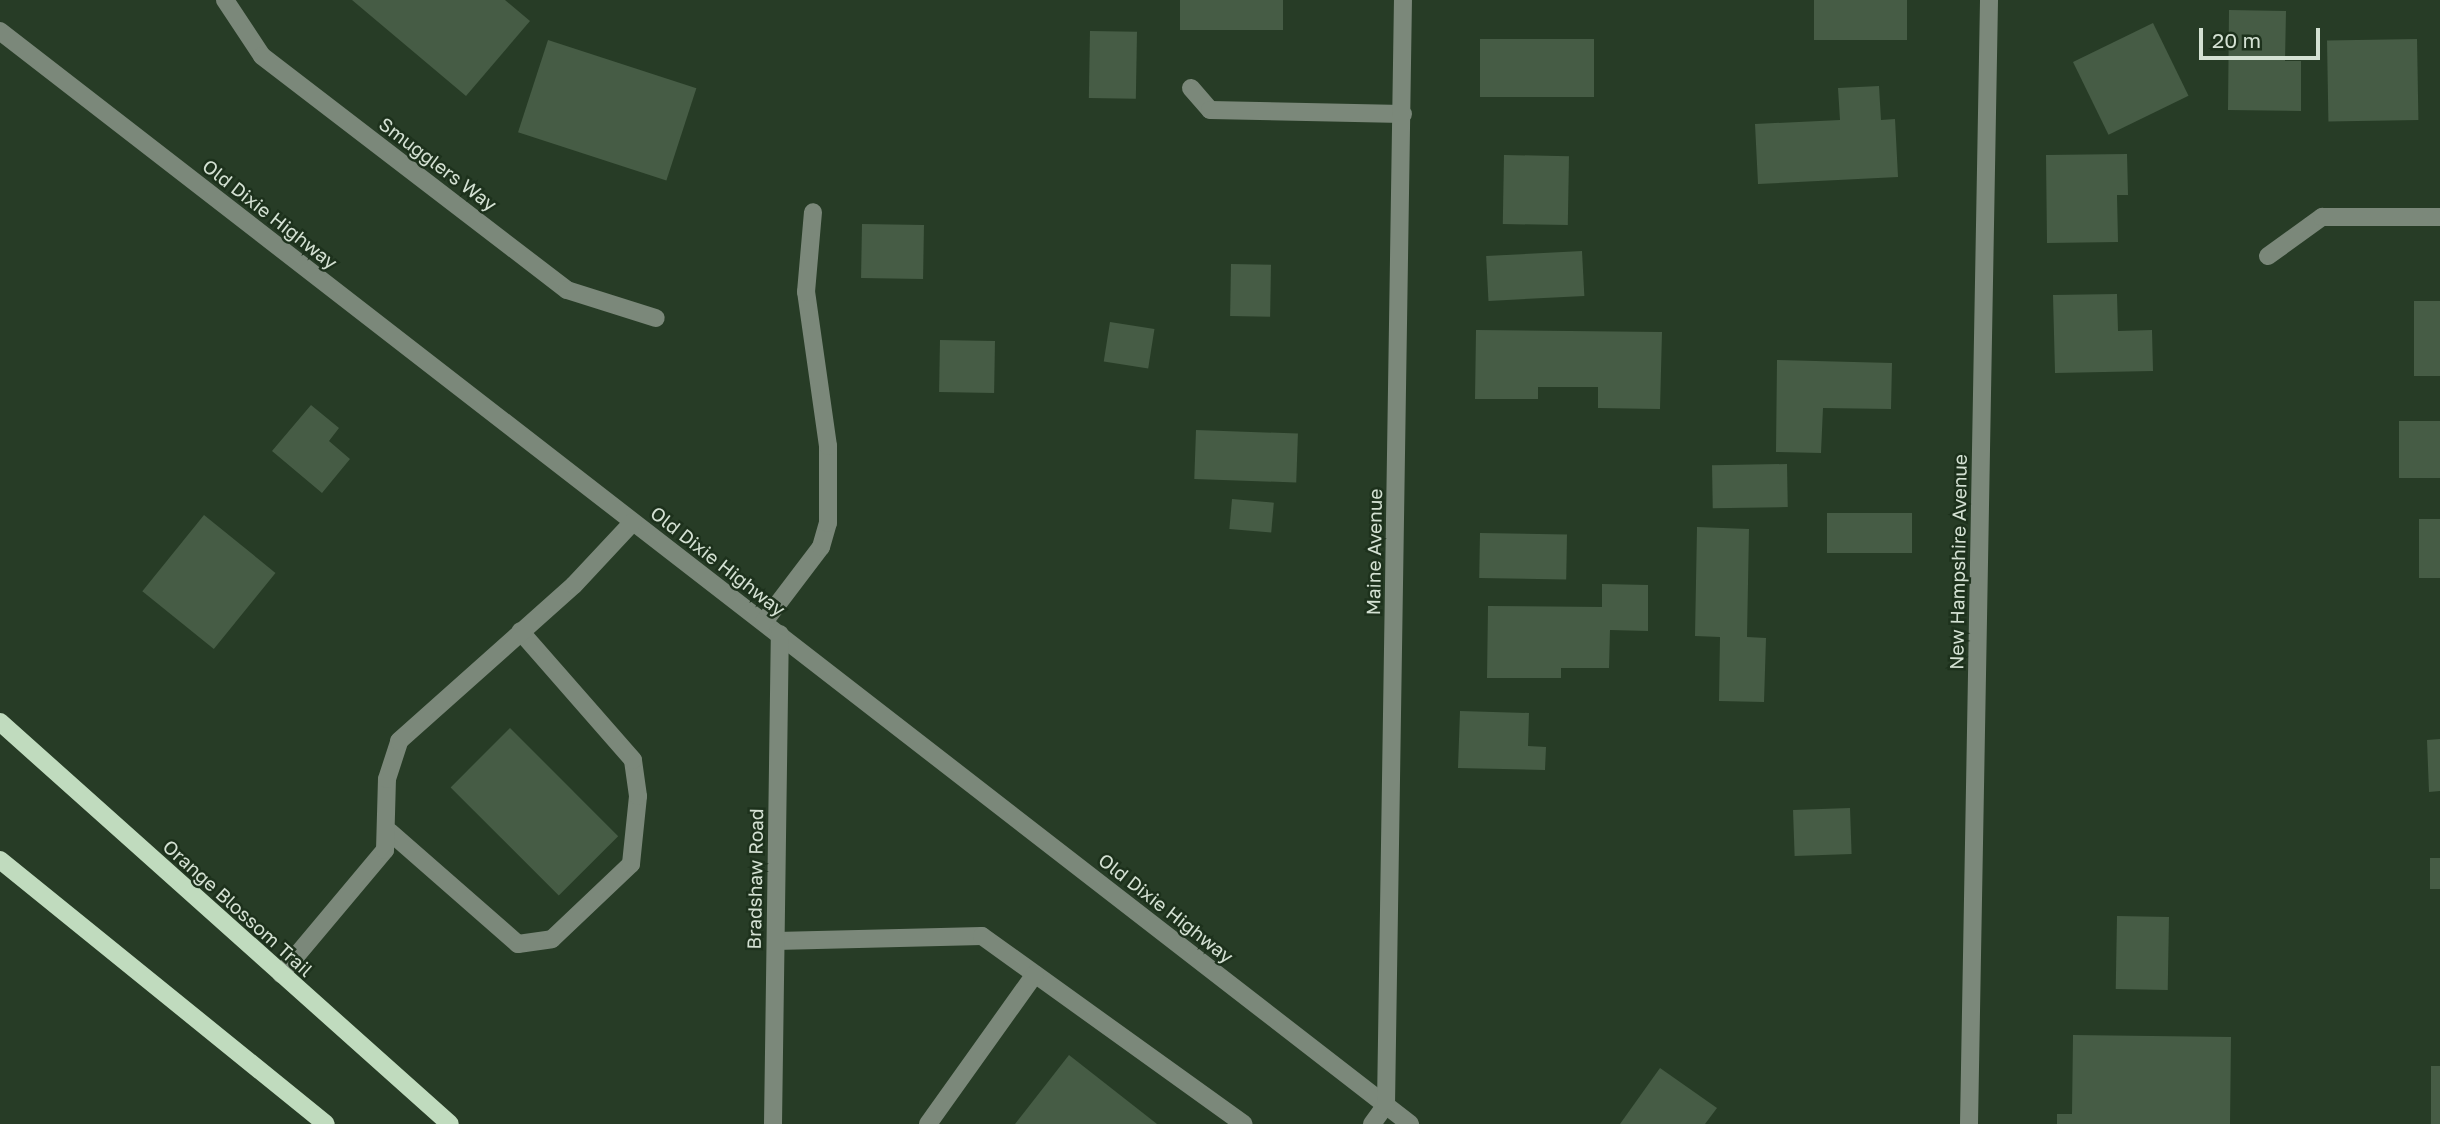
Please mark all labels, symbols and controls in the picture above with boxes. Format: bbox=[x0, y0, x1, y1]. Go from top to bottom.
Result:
scale bar bbox=[2202, 14, 2323, 58]
text: 20 m bbox=[2212, 27, 2261, 53]
street label: Smugglers Way bbox=[375, 112, 501, 216]
street label: Old Dixie Highway bbox=[198, 154, 342, 274]
street label: New Hampshire Avenue bbox=[1945, 454, 1971, 670]
street label: Maine Avenue bbox=[1361, 488, 1387, 616]
street label: Old Dixie Highway bbox=[646, 501, 790, 621]
street label: Bradshaw Road bbox=[742, 808, 768, 950]
street label: Orange Blossom Trail bbox=[158, 835, 318, 981]
street label: Old Dixie Highway bbox=[1094, 848, 1238, 968]

